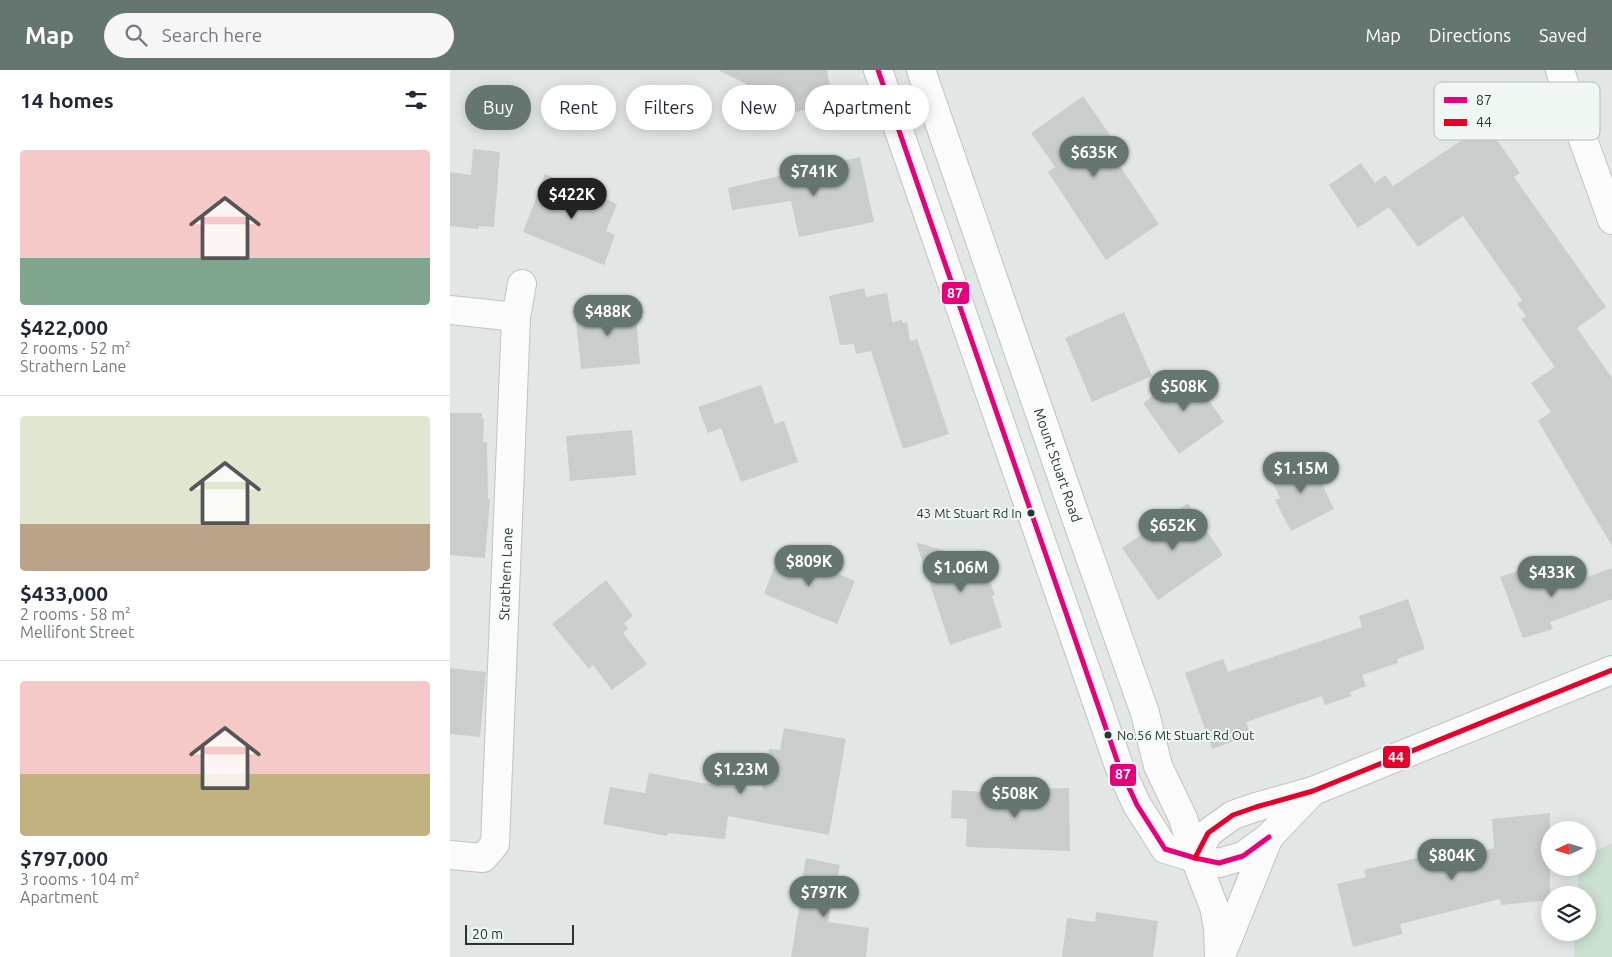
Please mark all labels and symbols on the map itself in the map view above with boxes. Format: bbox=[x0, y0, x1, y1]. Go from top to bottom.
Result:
legend bbox=[1434, 82, 1600, 140]
text: 87 bbox=[1476, 92, 1492, 108]
text: 44 bbox=[1476, 114, 1492, 130]
pin: $635K bbox=[1059, 136, 1129, 178]
pin: $741K bbox=[779, 154, 849, 197]
pin: $422K bbox=[537, 178, 607, 220]
line badge: 87 bbox=[941, 281, 970, 305]
text: 87 bbox=[947, 285, 963, 301]
pin: $488K bbox=[573, 294, 643, 337]
pin: $508K bbox=[1149, 370, 1219, 412]
street label: Mount Stuart Road bbox=[1031, 406, 1085, 524]
pin: $1.15M bbox=[1260, 452, 1342, 494]
place label: 43 Mt Stuart Rd In bbox=[917, 506, 1022, 520]
marker: 43 Mt Stuart Rd In bbox=[1026, 508, 1036, 518]
pin: $652K bbox=[1138, 508, 1208, 551]
street label: Strathern Lane bbox=[496, 527, 516, 621]
pin: $809K bbox=[774, 544, 844, 587]
pin: $1.06M bbox=[920, 550, 1002, 593]
pin: $433K bbox=[1517, 556, 1587, 598]
place label: No.56 Mt Stuart Rd Out bbox=[1117, 728, 1254, 742]
marker: No.56 Mt Stuart Rd Out bbox=[1103, 730, 1113, 740]
line badge: 44 bbox=[1382, 745, 1411, 769]
text: 44 bbox=[1388, 749, 1404, 765]
pin: $1.23M bbox=[700, 752, 782, 795]
line badge: 87 bbox=[1109, 763, 1137, 787]
text: 87 bbox=[1115, 766, 1131, 782]
pin: $508K bbox=[980, 776, 1050, 819]
north arrow bbox=[1541, 821, 1596, 876]
pin: $804K bbox=[1417, 838, 1487, 881]
pin: $797K bbox=[789, 876, 859, 918]
scale bar bbox=[465, 922, 574, 945]

